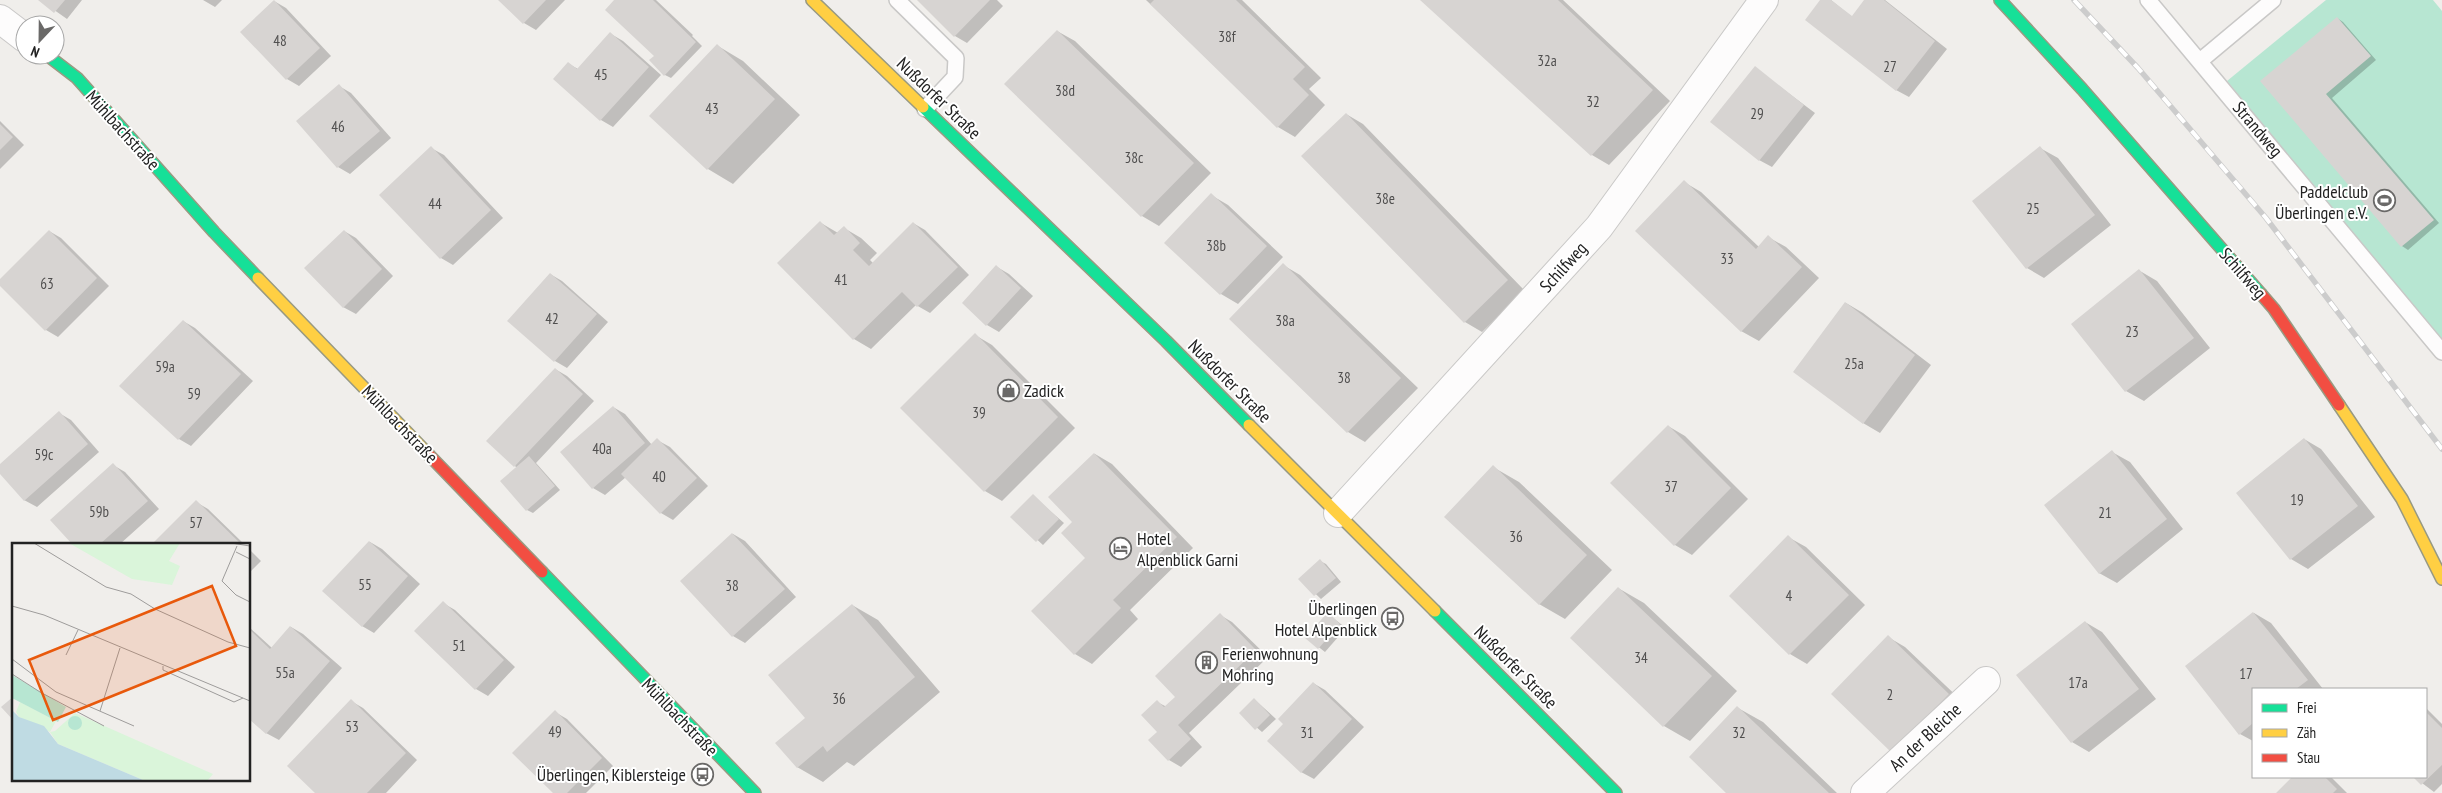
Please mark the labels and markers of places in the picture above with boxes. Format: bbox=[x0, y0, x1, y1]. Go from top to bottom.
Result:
place label: Paddelclub Überlingen e.V. bbox=[2275, 180, 2368, 224]
sports icon: Paddelclub Überlingen e.V. bbox=[2372, 189, 2396, 213]
shop icon: Zadick bbox=[996, 378, 1020, 402]
place label: Zadick bbox=[1024, 379, 1064, 402]
place label: Hotel Alpenblick Garni bbox=[1137, 527, 1238, 571]
hotel icon: Hotel Alpenblick Garni bbox=[1109, 536, 1133, 560]
place label: Überlingen Hotel Alpenblick bbox=[1275, 597, 1377, 641]
bus stop icon: Überlingen Hotel Alpenblick bbox=[1381, 606, 1405, 630]
place label: Ferienwohnung Mohring bbox=[1222, 642, 1319, 686]
building icon: Ferienwohnung Mohring bbox=[1194, 651, 1218, 675]
bus stop icon: Überlingen, Kiblersteige bbox=[690, 762, 714, 786]
place label: Überlingen, Kiblersteige bbox=[537, 763, 686, 786]

